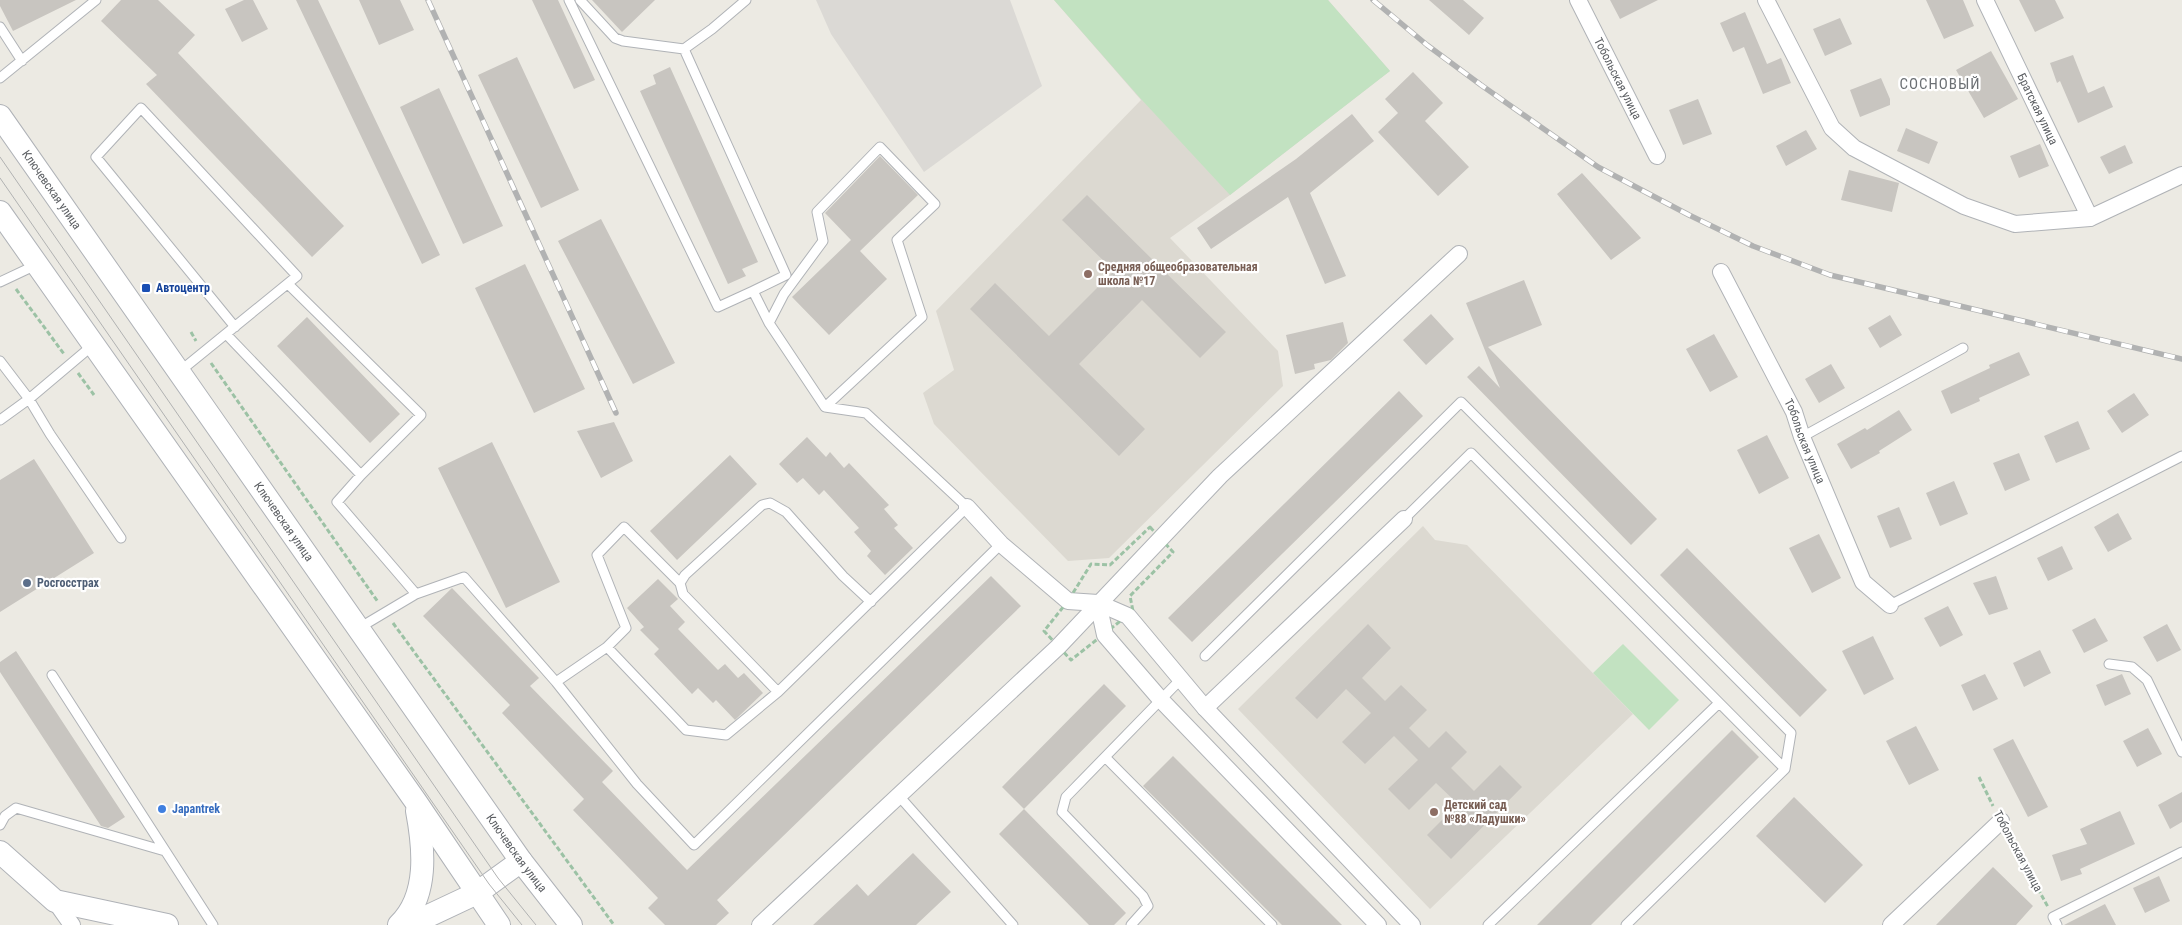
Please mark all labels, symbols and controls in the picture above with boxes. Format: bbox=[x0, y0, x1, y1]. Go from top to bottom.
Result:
street label: Тобольская улица bbox=[1591, 35, 1644, 122]
street label: Братская улица bbox=[2014, 71, 2061, 147]
district label: СОСНОВЫЙ bbox=[1899, 75, 1981, 93]
street label: Ключевская улица bbox=[19, 147, 84, 232]
place label: Средняя общеобразовательная школа №17 bbox=[1098, 260, 1258, 288]
marker: Средняя общеобразовательная школа №17 bbox=[1082, 268, 1094, 280]
place label: Автоцентр bbox=[156, 281, 210, 295]
marker: Автоцентр bbox=[140, 282, 152, 294]
street label: Тобольская улица bbox=[1781, 396, 1828, 486]
street label: Ключевская улица bbox=[251, 479, 316, 564]
place label: Росгосстрах bbox=[37, 576, 100, 590]
marker: Росгосстрах bbox=[21, 577, 33, 589]
place label: Детский сад №88 «Ладушки» bbox=[1444, 798, 1526, 826]
place label: Japantrek bbox=[172, 802, 220, 816]
marker: Japantrek bbox=[156, 803, 168, 815]
marker: Детский сад №88 «Ладушки» bbox=[1428, 806, 1440, 818]
street label: Тобольская улица bbox=[1991, 808, 2045, 894]
street label: Ключевская улица bbox=[483, 811, 550, 895]

